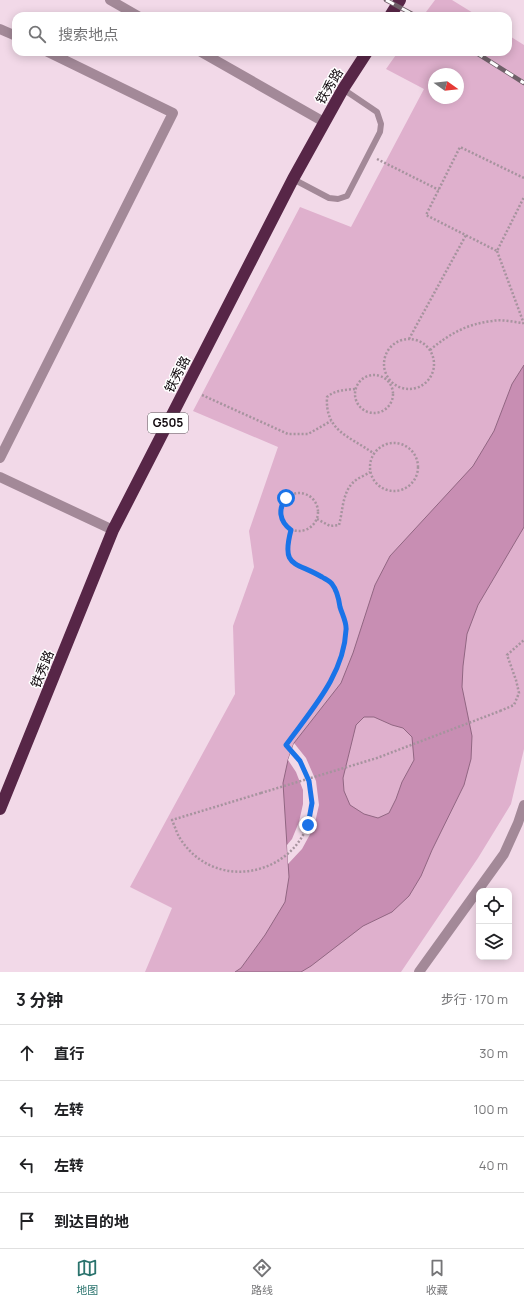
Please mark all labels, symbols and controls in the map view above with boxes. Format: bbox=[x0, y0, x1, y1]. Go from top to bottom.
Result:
search box bbox=[12, 12, 512, 56]
icon: search bbox=[26, 23, 48, 45]
text: 搜索地点 bbox=[58, 24, 118, 45]
street label: 铁秀路 bbox=[311, 65, 347, 107]
north arrow bbox=[428, 68, 464, 104]
street label: 铁秀路 bbox=[160, 353, 194, 395]
road number: G505 bbox=[148, 413, 188, 433]
route start bbox=[277, 489, 295, 507]
street label: 铁秀路 bbox=[26, 648, 58, 690]
route end bbox=[299, 816, 317, 834]
map controls bbox=[476, 888, 512, 960]
button: locate bbox=[476, 888, 512, 924]
button: layers bbox=[476, 924, 512, 960]
text: 3 分钟 bbox=[16, 988, 63, 1011]
text: 步行 · 170 m bbox=[441, 990, 508, 1008]
icon: ahead bbox=[16, 1042, 38, 1064]
text: 直行 bbox=[54, 1043, 84, 1064]
text: 30 m bbox=[479, 1044, 508, 1062]
icon: left bbox=[16, 1098, 38, 1120]
text: 左转 bbox=[54, 1099, 84, 1120]
text: 100 m bbox=[473, 1100, 508, 1118]
icon: left bbox=[16, 1154, 38, 1176]
text: 左转 bbox=[54, 1155, 84, 1176]
text: 40 m bbox=[479, 1156, 508, 1174]
icon: arrive bbox=[16, 1210, 38, 1232]
text: 到达目的地 bbox=[54, 1211, 129, 1232]
tab: 地图 bbox=[76, 1257, 98, 1297]
tab: 路线 bbox=[251, 1257, 273, 1297]
tab: 收藏 bbox=[426, 1257, 448, 1297]

